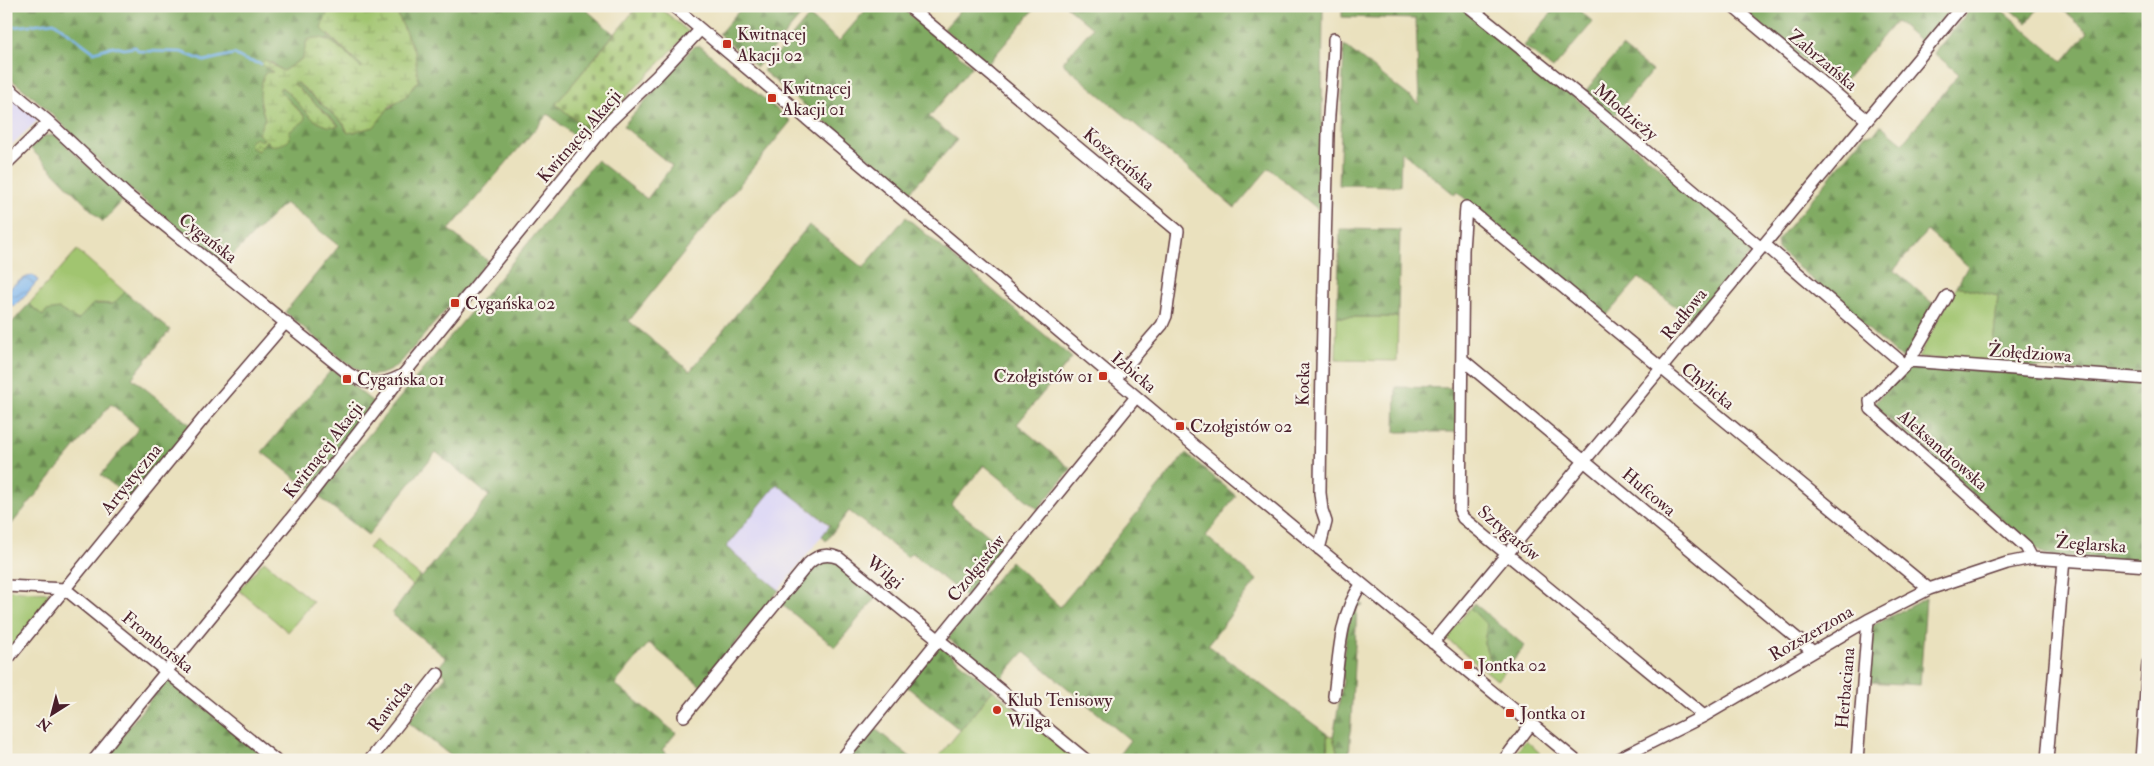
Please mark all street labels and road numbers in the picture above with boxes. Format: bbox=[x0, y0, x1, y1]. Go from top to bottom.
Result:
street label: Zabrzańska bbox=[1783, 25, 1863, 97]
street label: Młodzieży bbox=[1589, 79, 1663, 147]
street label: Kwitnącej Akacji bbox=[532, 85, 626, 188]
street label: Koszęcińska bbox=[1078, 123, 1160, 196]
street label: Cygańska bbox=[174, 208, 242, 269]
street label: Radłowa bbox=[1656, 283, 1713, 345]
street label: Żołędziowa bbox=[1988, 338, 2073, 368]
street label: Izbicka bbox=[1106, 347, 1162, 398]
street label: Chylicka bbox=[1676, 358, 1740, 415]
street label: Kocka bbox=[1292, 361, 1315, 406]
street label: Kwitnącej Akacji bbox=[278, 397, 368, 503]
street label: Aleksandrowska bbox=[1892, 404, 1993, 496]
street label: Artystyczna bbox=[95, 439, 167, 520]
street label: Hufcowa bbox=[1617, 463, 1681, 522]
street label: Sztygarów bbox=[1473, 501, 1545, 567]
street label: Czołgistów bbox=[942, 529, 1011, 607]
street label: Żeglarska bbox=[2055, 530, 2128, 558]
street label: Wilgi bbox=[861, 550, 908, 594]
street label: Rozszerzona bbox=[1765, 600, 1858, 667]
street label: Fromborska bbox=[117, 606, 199, 679]
street label: Herbaciana bbox=[1831, 646, 1861, 729]
street label: Rawicka bbox=[363, 676, 418, 737]

